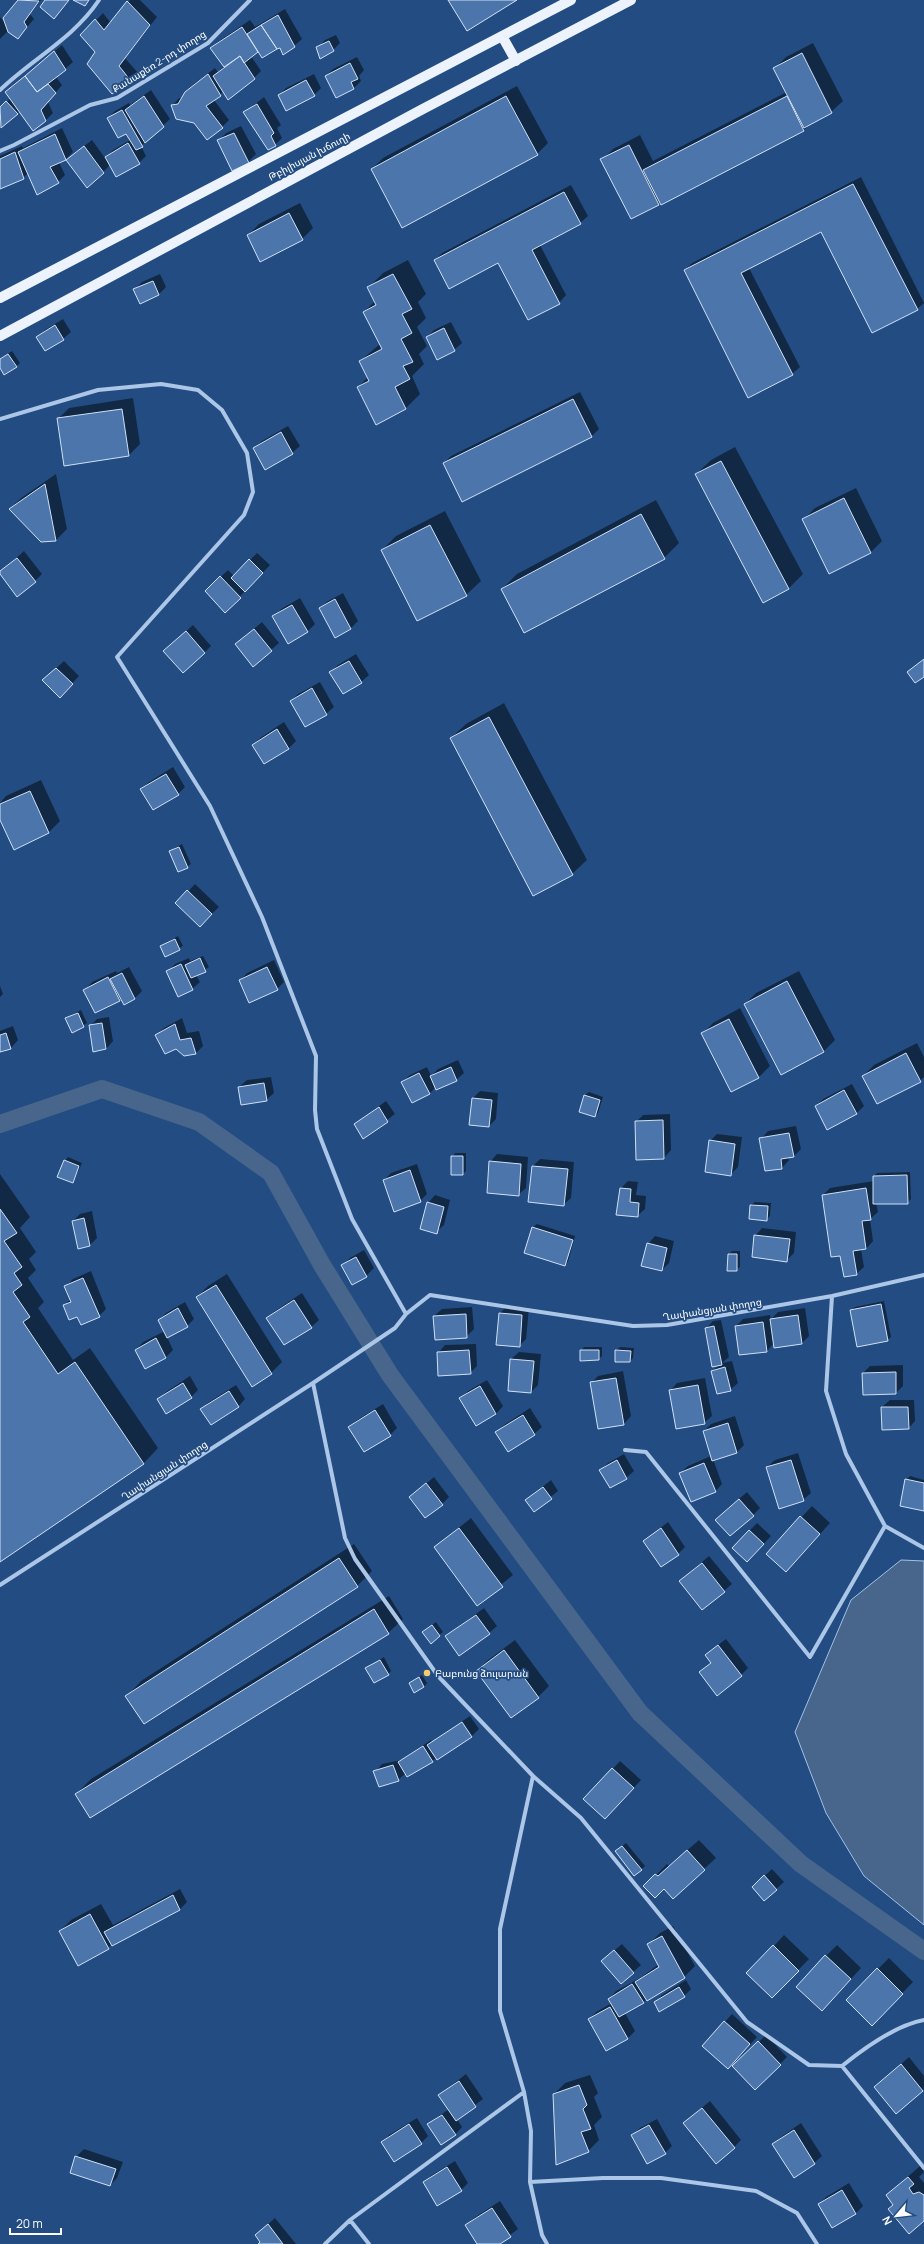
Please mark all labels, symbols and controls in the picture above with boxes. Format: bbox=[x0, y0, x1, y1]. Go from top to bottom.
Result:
street label: Քանաքեռ 2-րդ փողոց bbox=[110, 26, 208, 96]
street label: Թբիլիսյան խճուղի bbox=[266, 128, 352, 184]
street label: Ղափանցյան փողոց bbox=[661, 1294, 763, 1324]
street label: Ղափանցյան փողոց bbox=[118, 1437, 210, 1503]
place label: Բաբունց ձուլարան bbox=[435, 1666, 528, 1680]
marker: Բաբունց ձուլարան bbox=[422, 1668, 432, 1678]
north arrow bbox=[876, 2196, 916, 2236]
scale bar bbox=[10, 2210, 61, 2236]
text: N bbox=[878, 2214, 895, 2228]
text: 20 m bbox=[16, 2215, 43, 2232]

